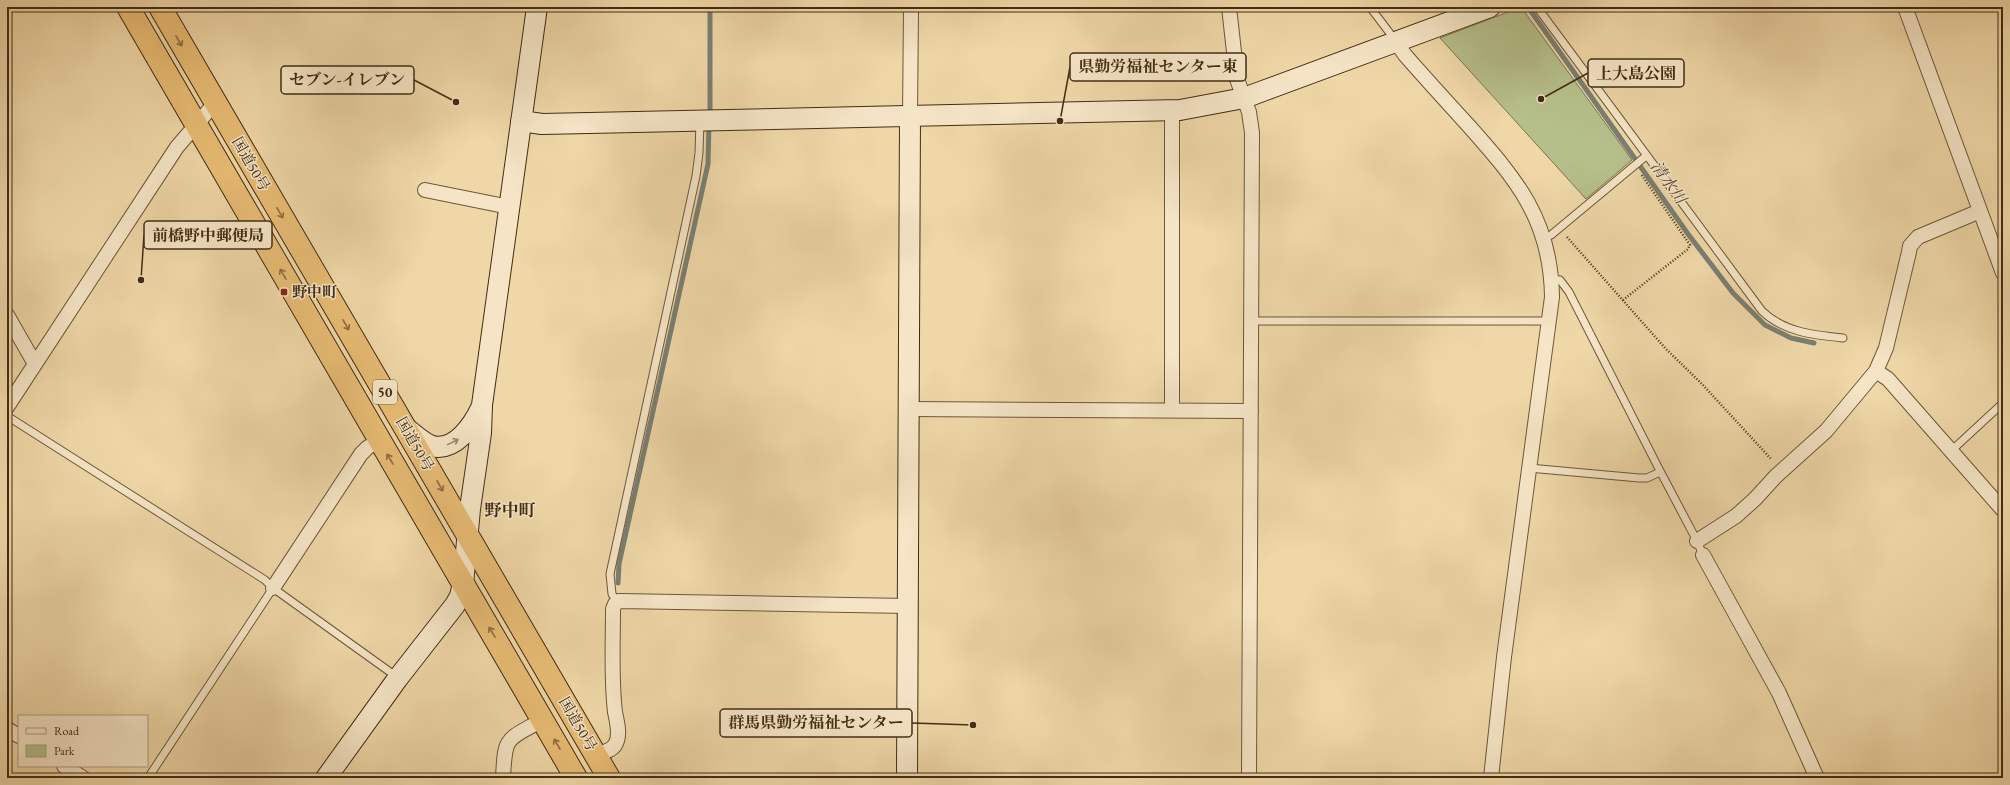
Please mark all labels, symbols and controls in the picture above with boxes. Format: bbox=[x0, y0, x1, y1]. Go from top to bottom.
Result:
one-way arrow bbox=[176, 35, 184, 47]
callout: 県勤労福祉センター東 bbox=[1070, 53, 1246, 81]
text: 県勤労福祉センター東 bbox=[1078, 56, 1238, 77]
callout: 上大島公園 bbox=[1588, 59, 1684, 87]
text: 上大島公園 bbox=[1596, 63, 1676, 84]
callout: セブン-イレブン bbox=[281, 66, 414, 94]
text: セブン-イレブン bbox=[289, 69, 405, 90]
street label: 国道50号 bbox=[228, 133, 275, 194]
water label: 清水川 bbox=[1646, 157, 1692, 209]
one-way arrow bbox=[277, 207, 285, 219]
callout: 前橋野中郵便局 bbox=[144, 221, 272, 249]
text: 前橋野中郵便局 bbox=[152, 225, 264, 246]
one-way arrow bbox=[278, 268, 286, 280]
place label: 野中町 bbox=[292, 282, 337, 301]
marker: 野中町 bbox=[279, 287, 289, 297]
one-way arrow bbox=[342, 319, 350, 330]
road number: 50 bbox=[373, 380, 397, 404]
street label: 国道50号 bbox=[392, 413, 439, 474]
one-way arrow bbox=[446, 438, 458, 445]
one-way arrow bbox=[386, 453, 394, 465]
one-way arrow bbox=[436, 480, 444, 492]
district label: 野中町 bbox=[485, 499, 536, 521]
one-way arrow bbox=[488, 627, 496, 638]
street label: 国道50号 bbox=[555, 693, 602, 754]
callout: 群馬県勤労福祉センター bbox=[720, 709, 912, 737]
text: 群馬県勤労福祉センター bbox=[728, 712, 904, 733]
legend bbox=[18, 715, 148, 767]
text: Road bbox=[54, 723, 80, 739]
one-way arrow bbox=[552, 738, 560, 750]
text: Park bbox=[54, 743, 75, 759]

